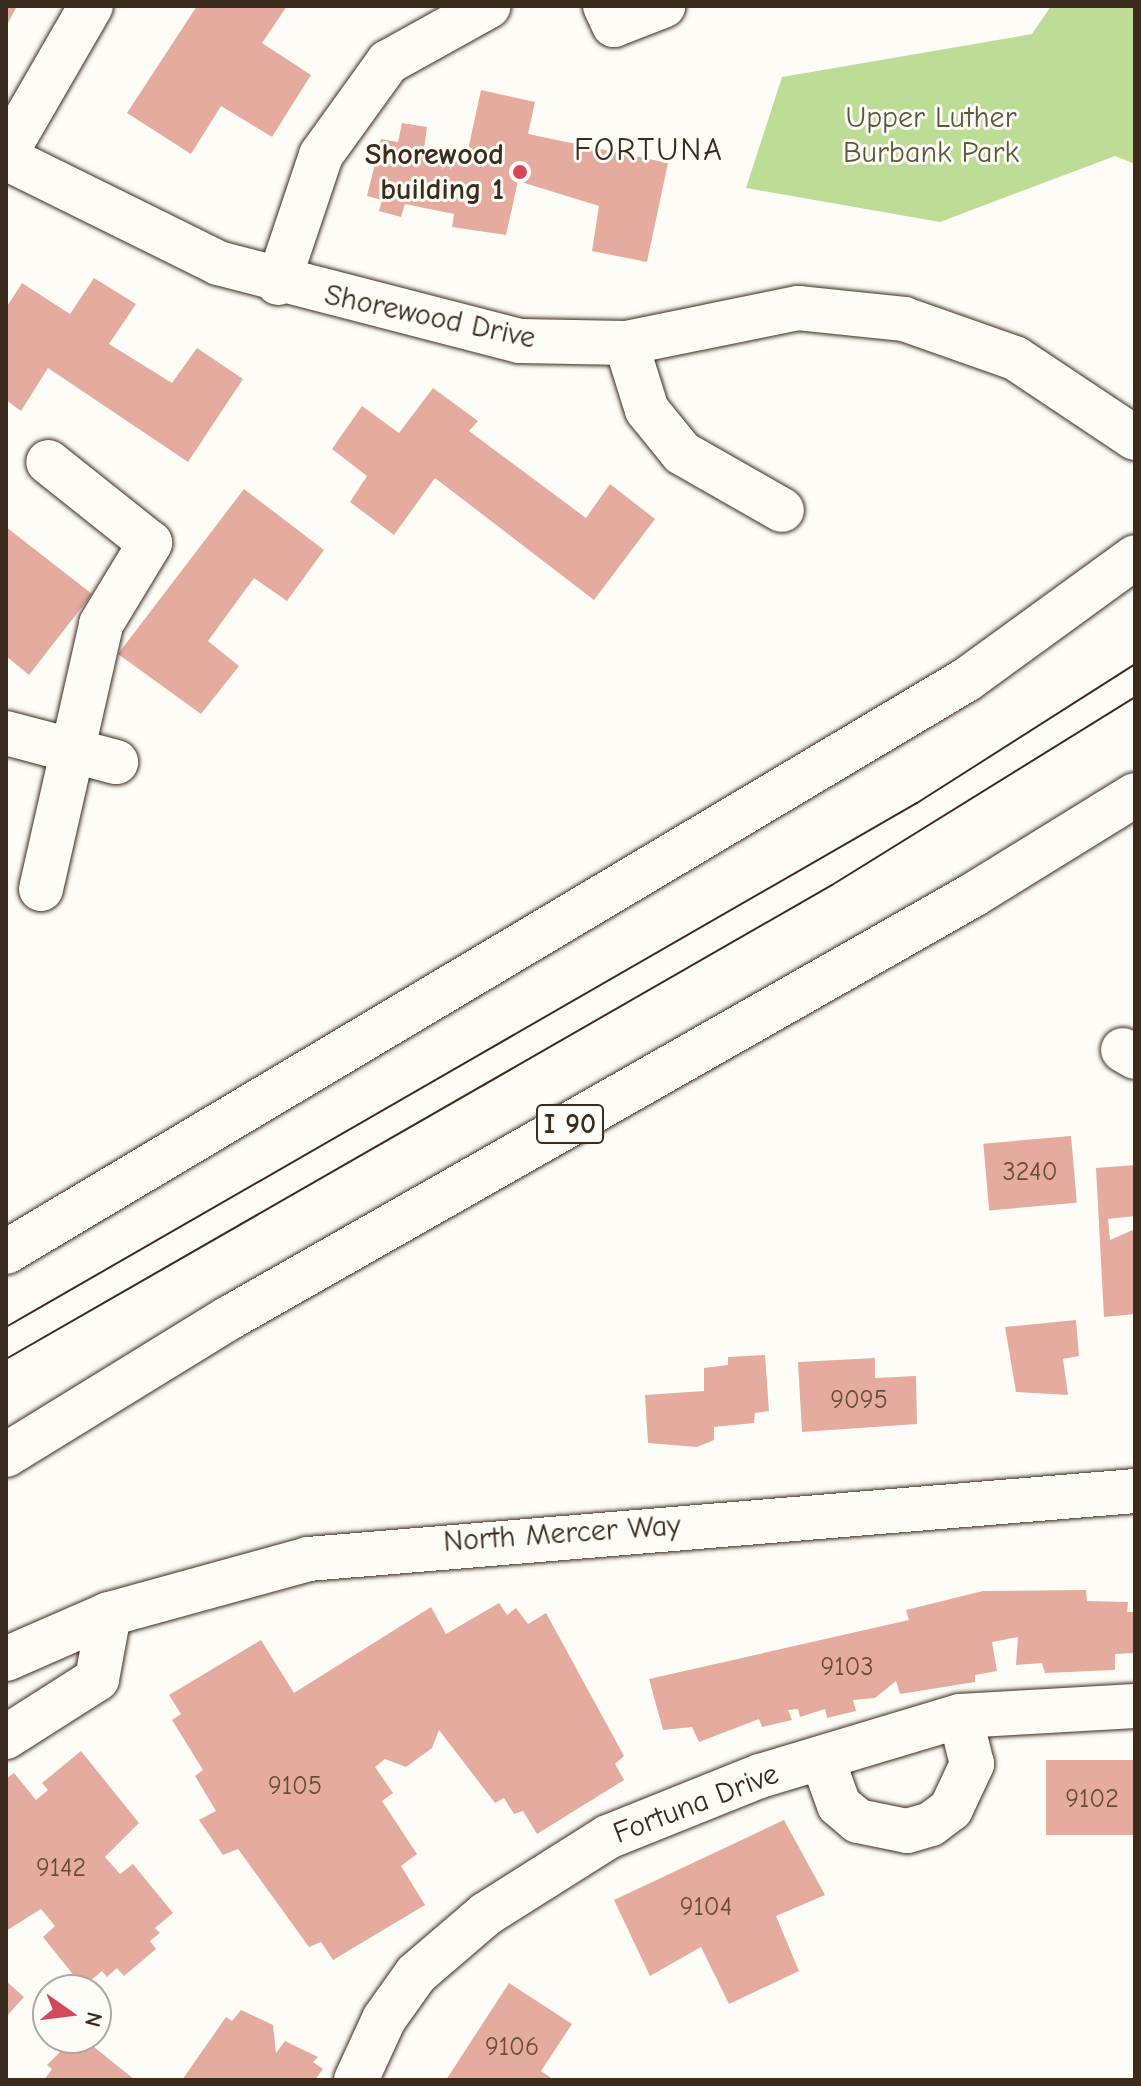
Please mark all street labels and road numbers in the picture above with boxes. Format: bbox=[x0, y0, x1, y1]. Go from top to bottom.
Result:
street label: Shorewood Drive bbox=[321, 277, 539, 357]
road number: I 90 bbox=[536, 1100, 604, 1148]
street label: North Mercer Way bbox=[442, 1508, 682, 1560]
street label: Fortuna Drive bbox=[608, 1756, 784, 1852]

